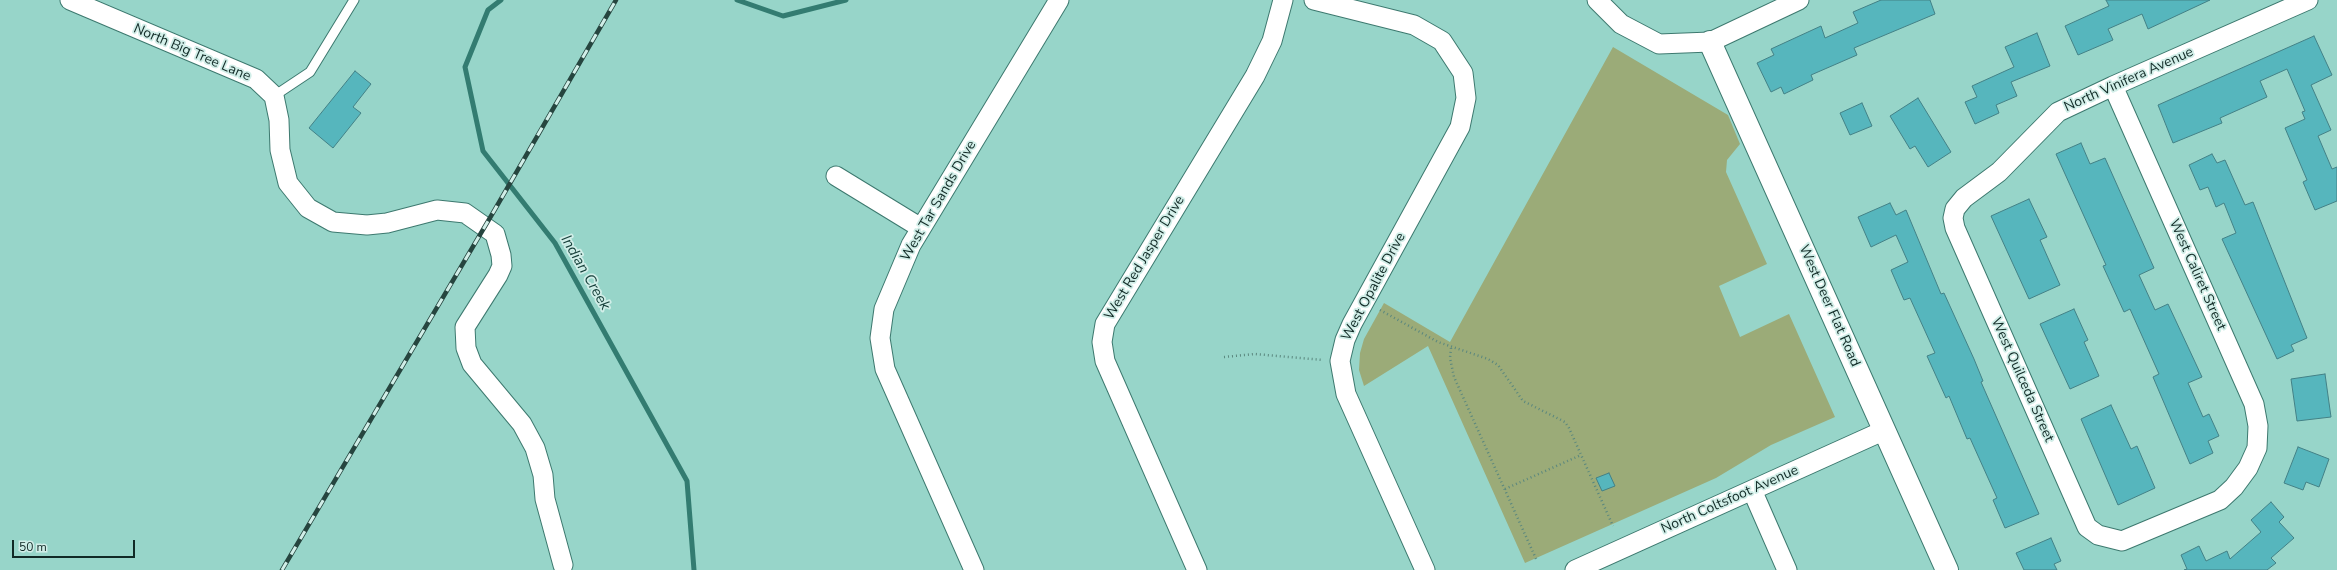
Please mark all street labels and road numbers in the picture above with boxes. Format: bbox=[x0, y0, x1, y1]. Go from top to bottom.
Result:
street label: North Big Tree Lane bbox=[131, 21, 253, 85]
street label: North Vinifera Avenue bbox=[2062, 44, 2196, 116]
street label: West Tar Sands Drive bbox=[898, 138, 980, 264]
street label: West Red Jasper Drive bbox=[1101, 193, 1189, 323]
street label: West Caliret Street bbox=[2165, 217, 2229, 333]
street label: West Opalite Drive bbox=[1338, 230, 1410, 344]
street label: West Deer Flat Road bbox=[1795, 243, 1863, 369]
street label: West Quilceda Street bbox=[1987, 315, 2057, 445]
street label: North Coltsfoot Avenue bbox=[1659, 462, 1801, 538]

